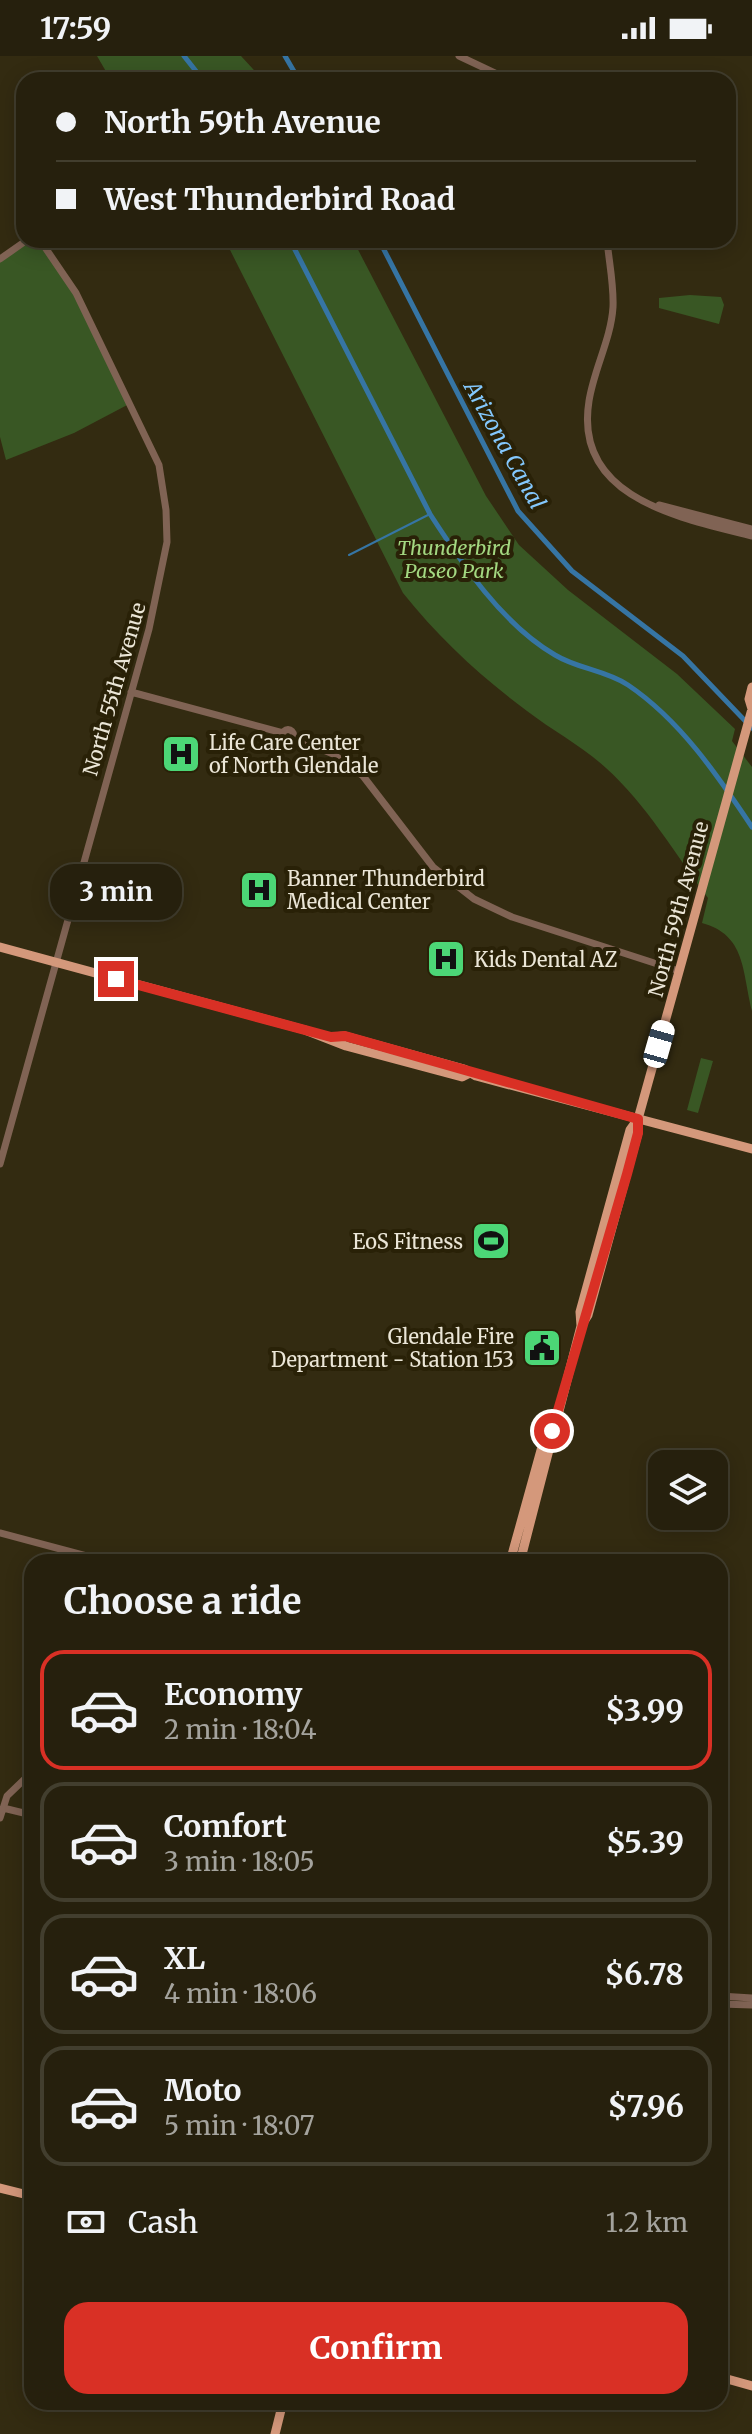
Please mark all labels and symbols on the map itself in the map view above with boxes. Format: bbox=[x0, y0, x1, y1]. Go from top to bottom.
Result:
water label: Arizona Canal bbox=[457, 374, 552, 514]
park label: Thunderbird Paseo Park bbox=[397, 535, 511, 583]
street label: North 55th Avenue bbox=[77, 600, 151, 778]
place label: Life Care Center of North Glendale bbox=[209, 730, 378, 778]
hospital icon: Life Care Center of North Glendale bbox=[160, 733, 202, 775]
street label: North 59th Avenue bbox=[643, 819, 713, 999]
callout: 3 min bbox=[50, 863, 182, 919]
place label: Banner Thunderbird Medical Center bbox=[287, 866, 485, 914]
hospital icon: Banner Thunderbird Medical Center bbox=[238, 869, 280, 911]
hospital icon: Kids Dental AZ bbox=[425, 938, 467, 980]
place label: Kids Dental AZ bbox=[474, 947, 617, 972]
route end bbox=[98, 961, 134, 997]
car bbox=[641, 1018, 677, 1070]
sports icon: EoS Fitness bbox=[470, 1220, 512, 1262]
place label: EoS Fitness bbox=[353, 1229, 463, 1254]
place label: Glendale Fire Department - Station 153 bbox=[271, 1324, 514, 1372]
public building icon: Glendale Fire Department - Station 153 bbox=[521, 1327, 563, 1369]
route start bbox=[534, 1413, 570, 1449]

